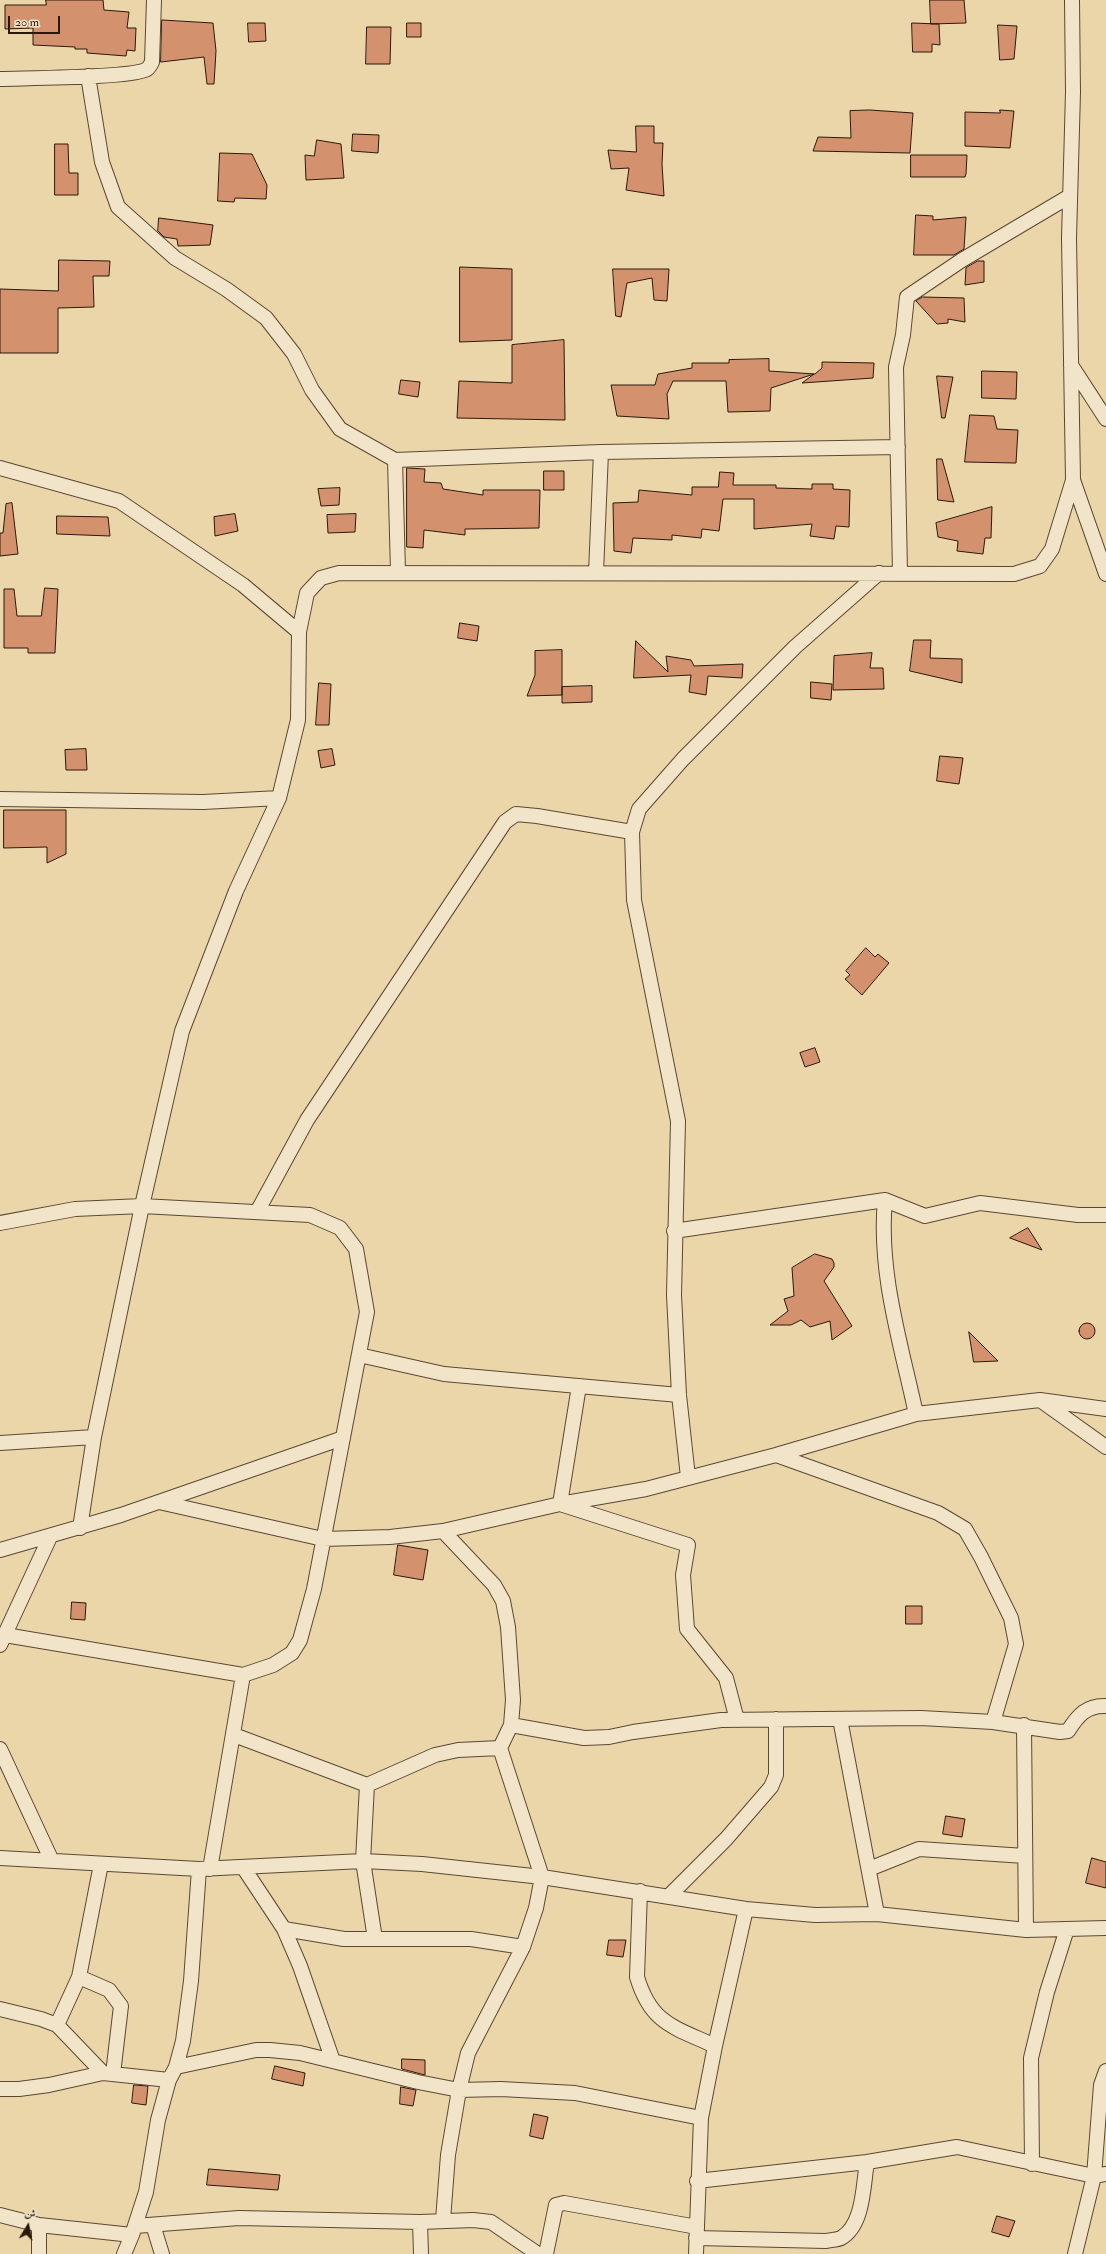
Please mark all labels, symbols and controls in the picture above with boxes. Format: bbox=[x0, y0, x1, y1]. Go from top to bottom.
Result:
scale bar bbox=[10, 8, 62, 34]
text: 20 m bbox=[15, 15, 39, 30]
north arrow bbox=[8, 2206, 48, 2246]
text: ش bbox=[24, 2206, 37, 2221]

